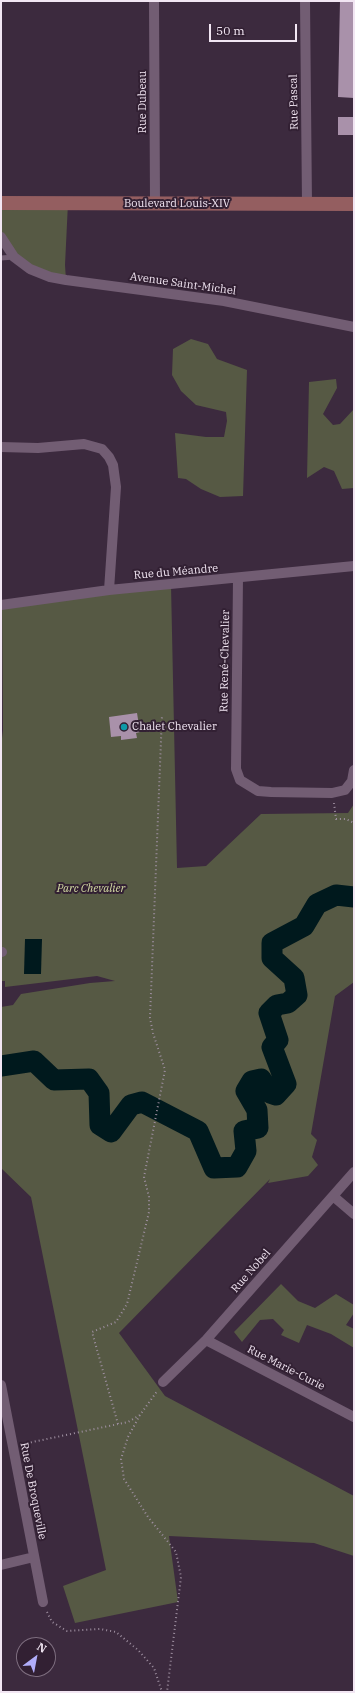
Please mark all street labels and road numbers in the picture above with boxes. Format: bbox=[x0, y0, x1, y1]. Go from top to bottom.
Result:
street label: Rue Dubeau bbox=[136, 71, 150, 133]
street label: Rue Pascal bbox=[287, 74, 301, 130]
street label: Boulevard Louis-XIV bbox=[124, 197, 230, 211]
street label: Avenue Saint-Michel bbox=[129, 270, 237, 298]
street label: Rue du Méandre bbox=[133, 562, 219, 582]
street label: Rue René-Chevalier bbox=[218, 610, 232, 712]
street label: Rue Nobel bbox=[229, 1247, 273, 1295]
street label: Rue Marie-Curie bbox=[245, 1343, 327, 1393]
street label: Rue De Broqueville bbox=[17, 1441, 49, 1541]

